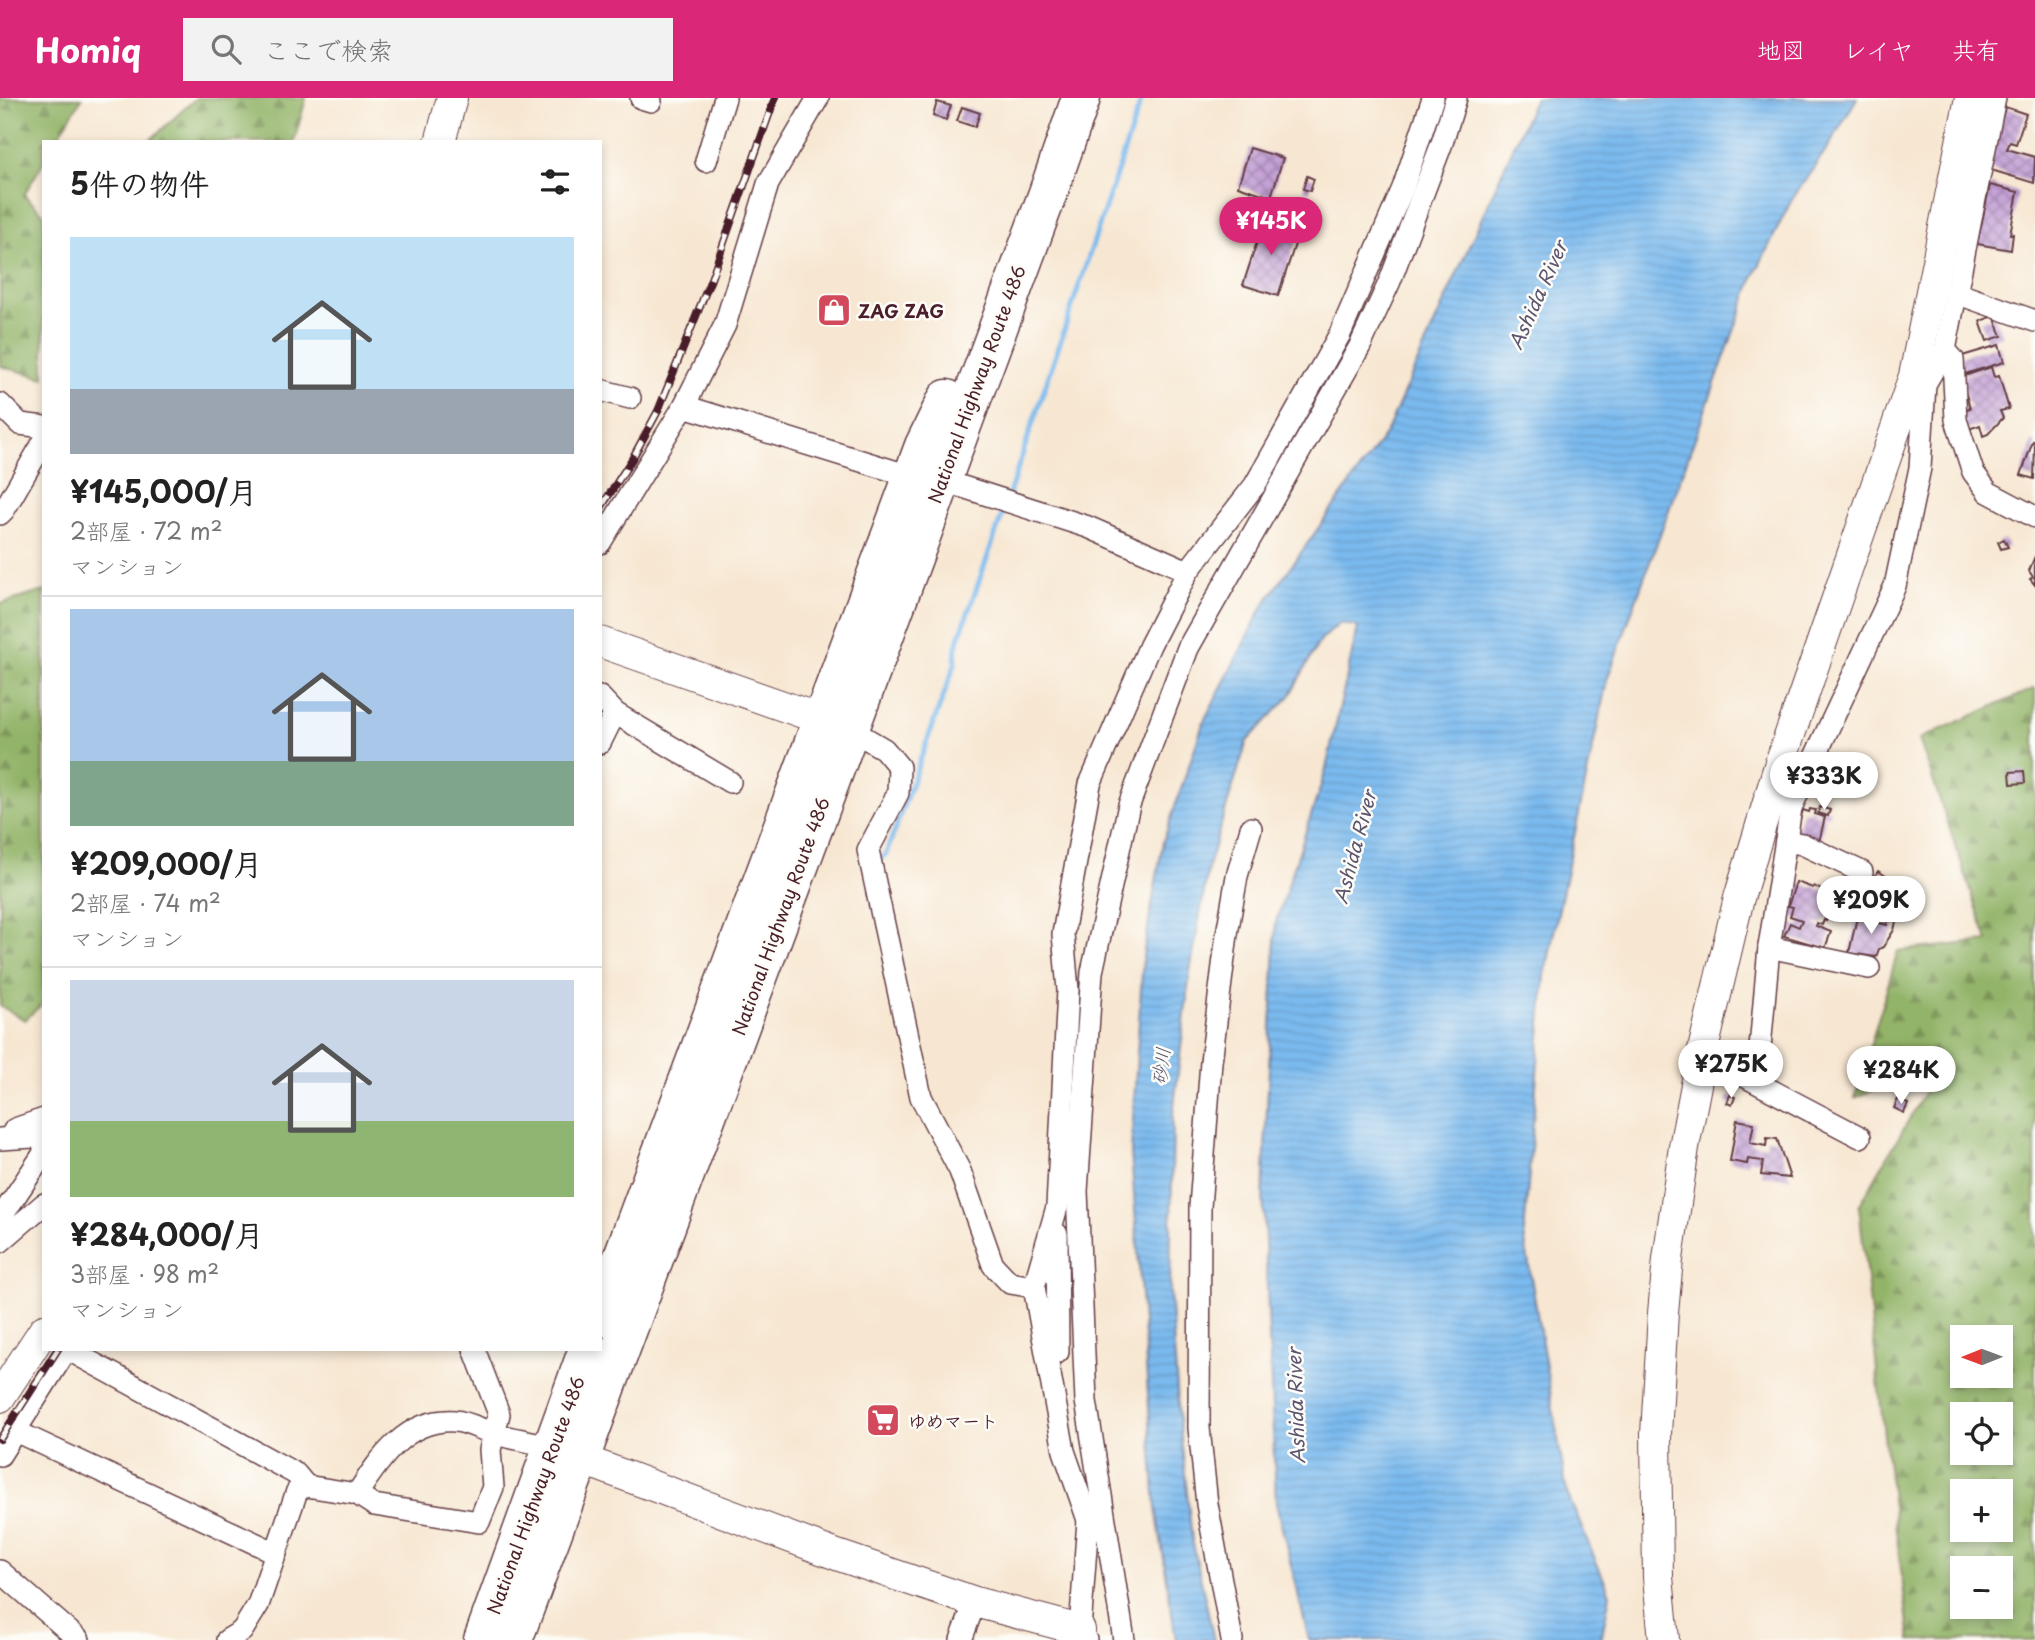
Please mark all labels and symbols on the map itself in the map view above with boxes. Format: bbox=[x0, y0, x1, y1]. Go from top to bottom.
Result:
pin: ¥145K bbox=[1222, 198, 1320, 257]
water label: Ashida River bbox=[1501, 234, 1574, 354]
street label: National Highway Route 486 bbox=[920, 261, 1032, 507]
shop icon: ZAG ZAG bbox=[815, 291, 853, 329]
place label: ZAG ZAG bbox=[858, 297, 944, 324]
pin: ¥333K bbox=[1775, 752, 1873, 812]
water label: Ashida River bbox=[1326, 785, 1383, 907]
street label: National Highway Route 486 bbox=[724, 793, 836, 1039]
pin: ¥209K bbox=[1822, 876, 1920, 936]
pin: ¥275K bbox=[1682, 1040, 1780, 1100]
water label: 砂川 bbox=[1144, 1045, 1176, 1087]
pin: ¥284K bbox=[1852, 1046, 1950, 1106]
north arrow bbox=[1950, 1325, 2012, 1388]
water label: Ashida River bbox=[1279, 1345, 1311, 1464]
street label: National Highway Route 486 bbox=[479, 1372, 591, 1618]
supermarket icon: ゆめマート bbox=[864, 1401, 902, 1439]
place label: ゆめマート bbox=[908, 1407, 998, 1434]

